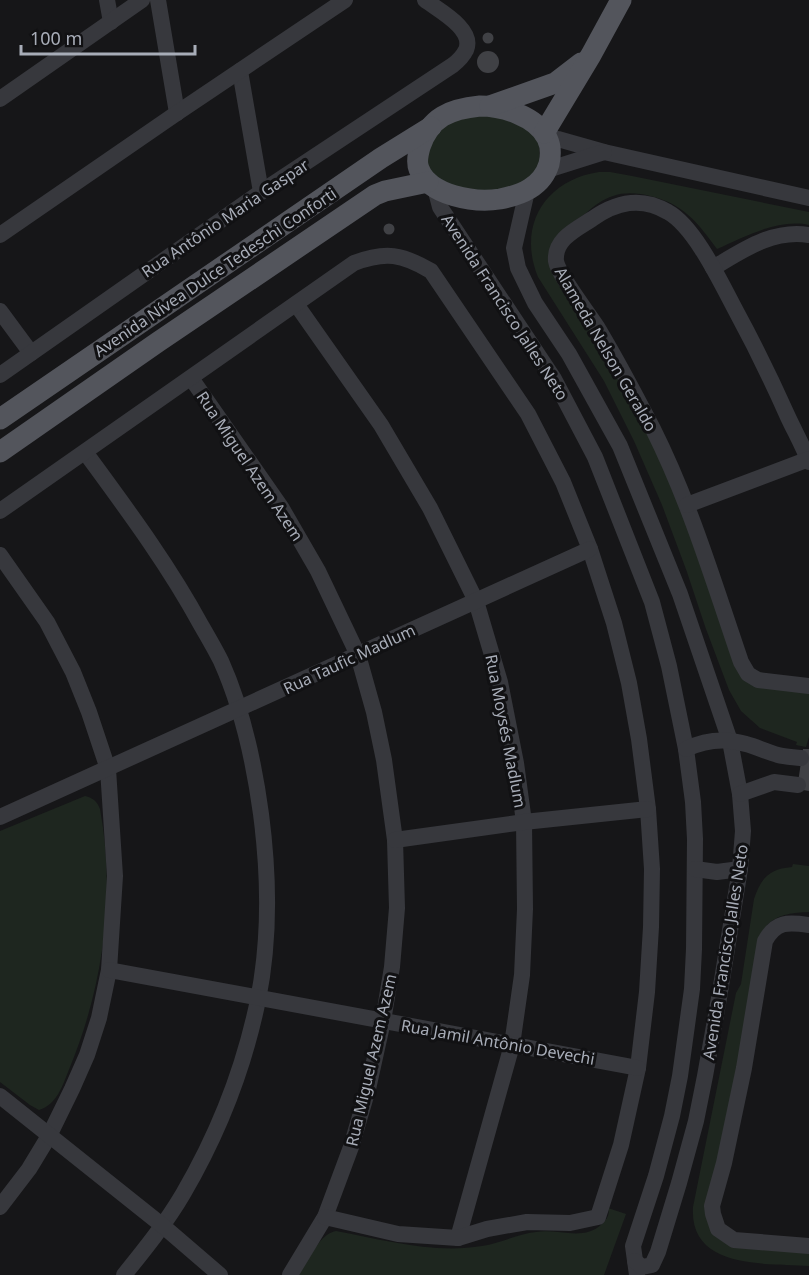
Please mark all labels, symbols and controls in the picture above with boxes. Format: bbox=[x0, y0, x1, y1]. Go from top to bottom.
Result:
scale bar bbox=[21, 18, 195, 56]
text: 100 m bbox=[30, 26, 82, 50]
street label: Rua Antônio Maria Gaspar bbox=[137, 153, 313, 282]
street label: Avenida Nívea Dulce Tedeschi Conforti bbox=[89, 182, 341, 362]
street label: Avenida Francisco Jalles Neto bbox=[436, 210, 574, 404]
street label: Alameda Nelson Geraldo bbox=[550, 263, 662, 435]
street label: Rua Miguel Azem Azem bbox=[192, 387, 308, 545]
street label: Rua Taufic Madlum bbox=[279, 619, 419, 699]
street label: Rua Moysés Madlum bbox=[480, 652, 532, 810]
street label: Avenida Francisco Jalles Neto bbox=[697, 843, 753, 1061]
street label: Rua Miguel Azem Azem bbox=[340, 972, 402, 1148]
street label: Rua Jamil Antônio Devechi bbox=[399, 1014, 597, 1070]

